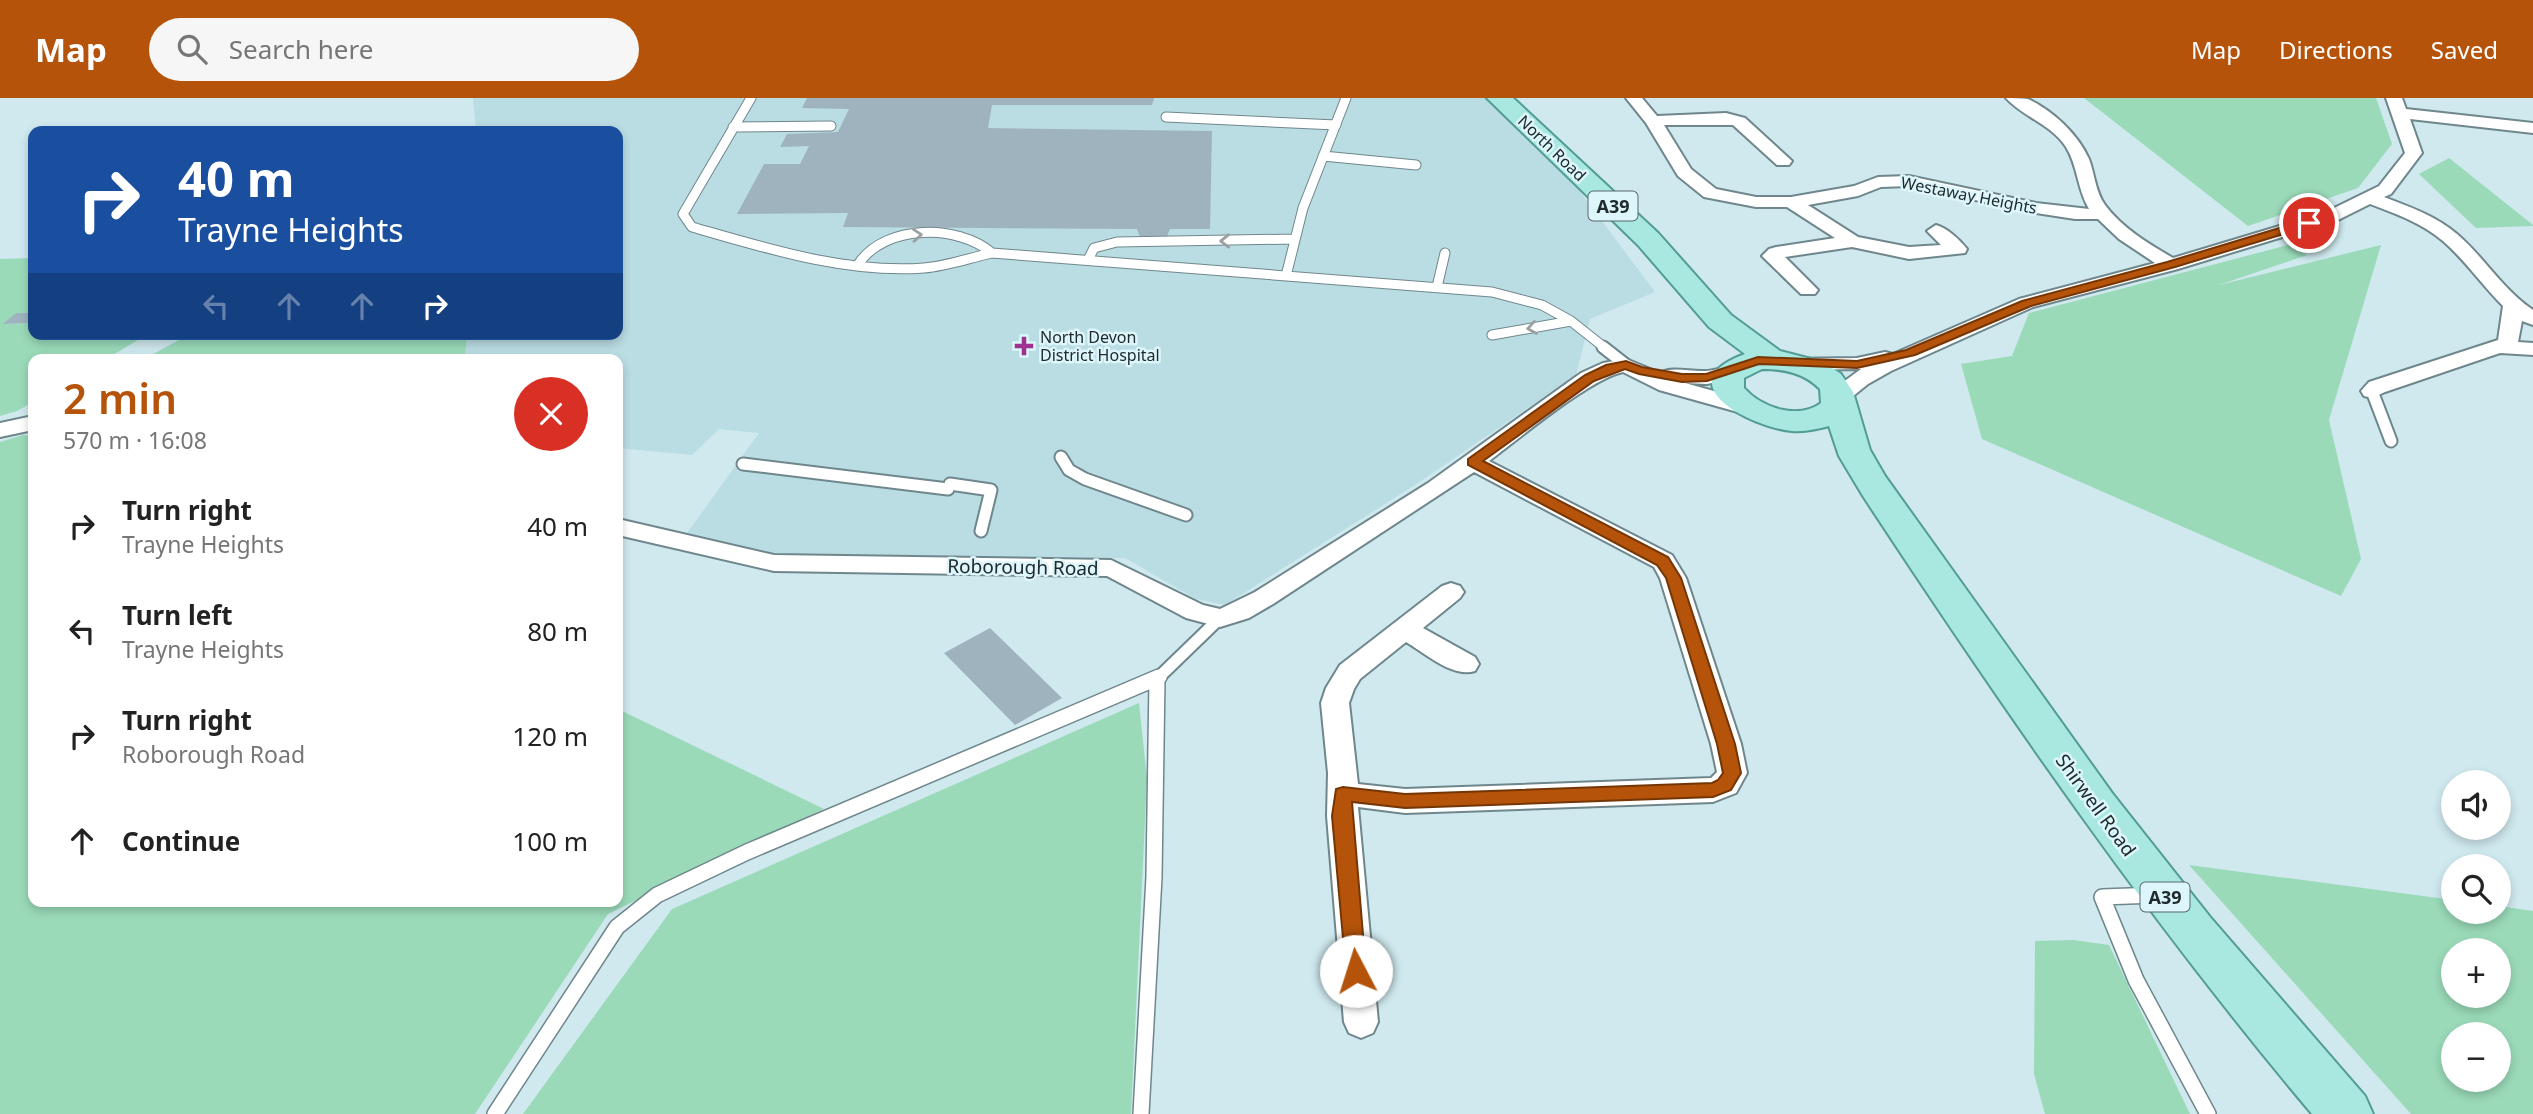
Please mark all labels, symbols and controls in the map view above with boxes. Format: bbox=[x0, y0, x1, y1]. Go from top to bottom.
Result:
search box bbox=[149, 18, 639, 81]
text: Map bbox=[35, 27, 107, 72]
icon: search bbox=[173, 30, 211, 68]
text: Search here bbox=[229, 31, 373, 67]
text: Map bbox=[2191, 33, 2241, 66]
text: Directions bbox=[2279, 33, 2393, 66]
text: Saved bbox=[2431, 33, 2498, 66]
street label: North Road bbox=[1513, 110, 1591, 186]
text: 40 m bbox=[178, 145, 295, 211]
icon: right bbox=[63, 154, 154, 245]
street label: Westaway Heights bbox=[1899, 171, 2039, 219]
road number: A39 bbox=[1588, 192, 1638, 220]
pin bbox=[2279, 193, 2339, 253]
icon: arrive bbox=[2290, 204, 2328, 242]
text: Trayne Heights bbox=[178, 208, 404, 251]
one-way arrow bbox=[911, 228, 922, 243]
one-way arrow bbox=[1219, 233, 1230, 248]
icon: left bbox=[197, 287, 235, 325]
icon: ahead bbox=[270, 287, 308, 325]
icon: ahead bbox=[343, 287, 381, 325]
icon: right bbox=[416, 287, 454, 325]
one-way arrow bbox=[1526, 320, 1538, 335]
place label: North Devon District Hospital bbox=[1040, 326, 1160, 366]
marker: North Devon District Hospital bbox=[1014, 336, 1034, 356]
text: 2 min bbox=[63, 369, 177, 426]
button: close bbox=[514, 377, 588, 451]
text: 570 m · 16:08 bbox=[63, 424, 207, 456]
text: Turn right bbox=[122, 492, 252, 528]
icon: right bbox=[63, 507, 101, 545]
text: 40 m bbox=[527, 508, 588, 544]
text: Trayne Heights bbox=[122, 528, 284, 560]
street label: Roborough Road bbox=[947, 553, 1099, 581]
text: Turn left bbox=[122, 597, 233, 633]
icon: left bbox=[63, 612, 101, 650]
text: 80 m bbox=[527, 613, 588, 649]
text: Trayne Heights bbox=[122, 633, 284, 665]
text: Turn right bbox=[122, 702, 252, 738]
icon: right bbox=[63, 717, 101, 755]
text: 120 m bbox=[512, 718, 588, 754]
text: Roborough Road bbox=[122, 738, 305, 770]
street label: Shirwell Road bbox=[2050, 748, 2142, 862]
map controls bbox=[2441, 770, 2511, 1092]
button: sound bbox=[2441, 770, 2511, 840]
icon: ahead bbox=[63, 822, 101, 860]
text: Continue bbox=[122, 823, 240, 859]
text: 100 m bbox=[512, 823, 588, 859]
button: search bbox=[2441, 854, 2511, 924]
road number: A39 bbox=[2140, 882, 2190, 912]
position arrow bbox=[1319, 934, 1393, 1008]
button: + bbox=[2441, 938, 2511, 1008]
button: − bbox=[2441, 1022, 2511, 1092]

